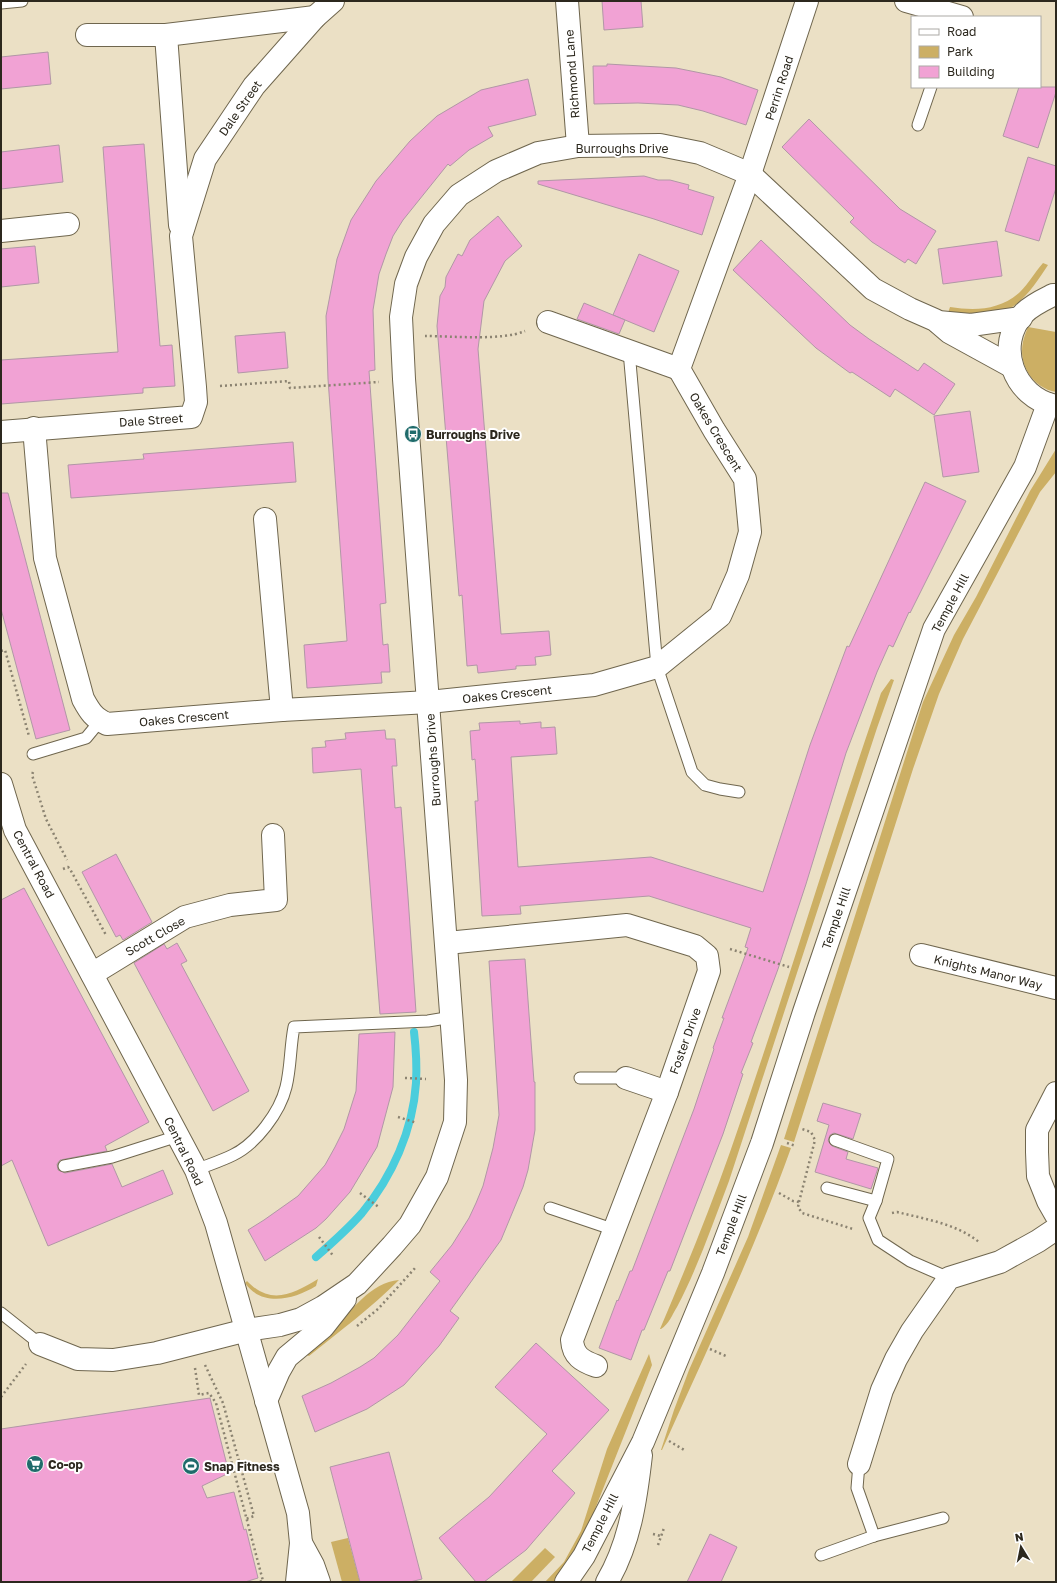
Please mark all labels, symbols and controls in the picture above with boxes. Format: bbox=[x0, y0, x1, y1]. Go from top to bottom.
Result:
legend bbox=[911, 16, 1041, 88]
text: Road bbox=[947, 24, 976, 39]
street label: Richmond Lane bbox=[561, 29, 583, 119]
text: Park bbox=[947, 44, 973, 59]
street label: Perrin Road bbox=[762, 54, 796, 122]
text: Building bbox=[947, 64, 995, 79]
street label: Dale Street bbox=[215, 77, 265, 139]
street label: Burroughs Drive bbox=[576, 141, 668, 156]
street label: Oakes Crescent bbox=[686, 390, 746, 475]
street label: Dale Street bbox=[118, 410, 184, 430]
bus stop icon: Burroughs Drive bbox=[403, 424, 423, 444]
place label: Burroughs Drive bbox=[426, 427, 520, 442]
street label: Temple Hill bbox=[928, 571, 972, 635]
street label: Oakes Crescent bbox=[461, 682, 553, 706]
street label: Oakes Crescent bbox=[138, 707, 230, 729]
street label: Burroughs Drive bbox=[422, 713, 444, 807]
street label: Central Road bbox=[10, 827, 58, 901]
street label: Temple Hill bbox=[818, 885, 854, 951]
street label: Scott Close bbox=[123, 913, 187, 959]
street label: Knights Manor Way bbox=[932, 951, 1044, 993]
street label: Foster Drive bbox=[666, 1006, 704, 1076]
street label: Central Road bbox=[161, 1114, 207, 1188]
street label: Temple Hill bbox=[712, 1192, 750, 1258]
supermarket icon: Co-op bbox=[25, 1454, 45, 1474]
sports icon: Snap Fitness bbox=[181, 1456, 201, 1476]
place label: Co-op bbox=[48, 1457, 83, 1472]
place label: Snap Fitness bbox=[204, 1459, 280, 1474]
street label: Temple Hill bbox=[579, 1490, 622, 1555]
north arrow bbox=[1001, 1527, 1041, 1567]
text: N bbox=[1014, 1530, 1024, 1544]

